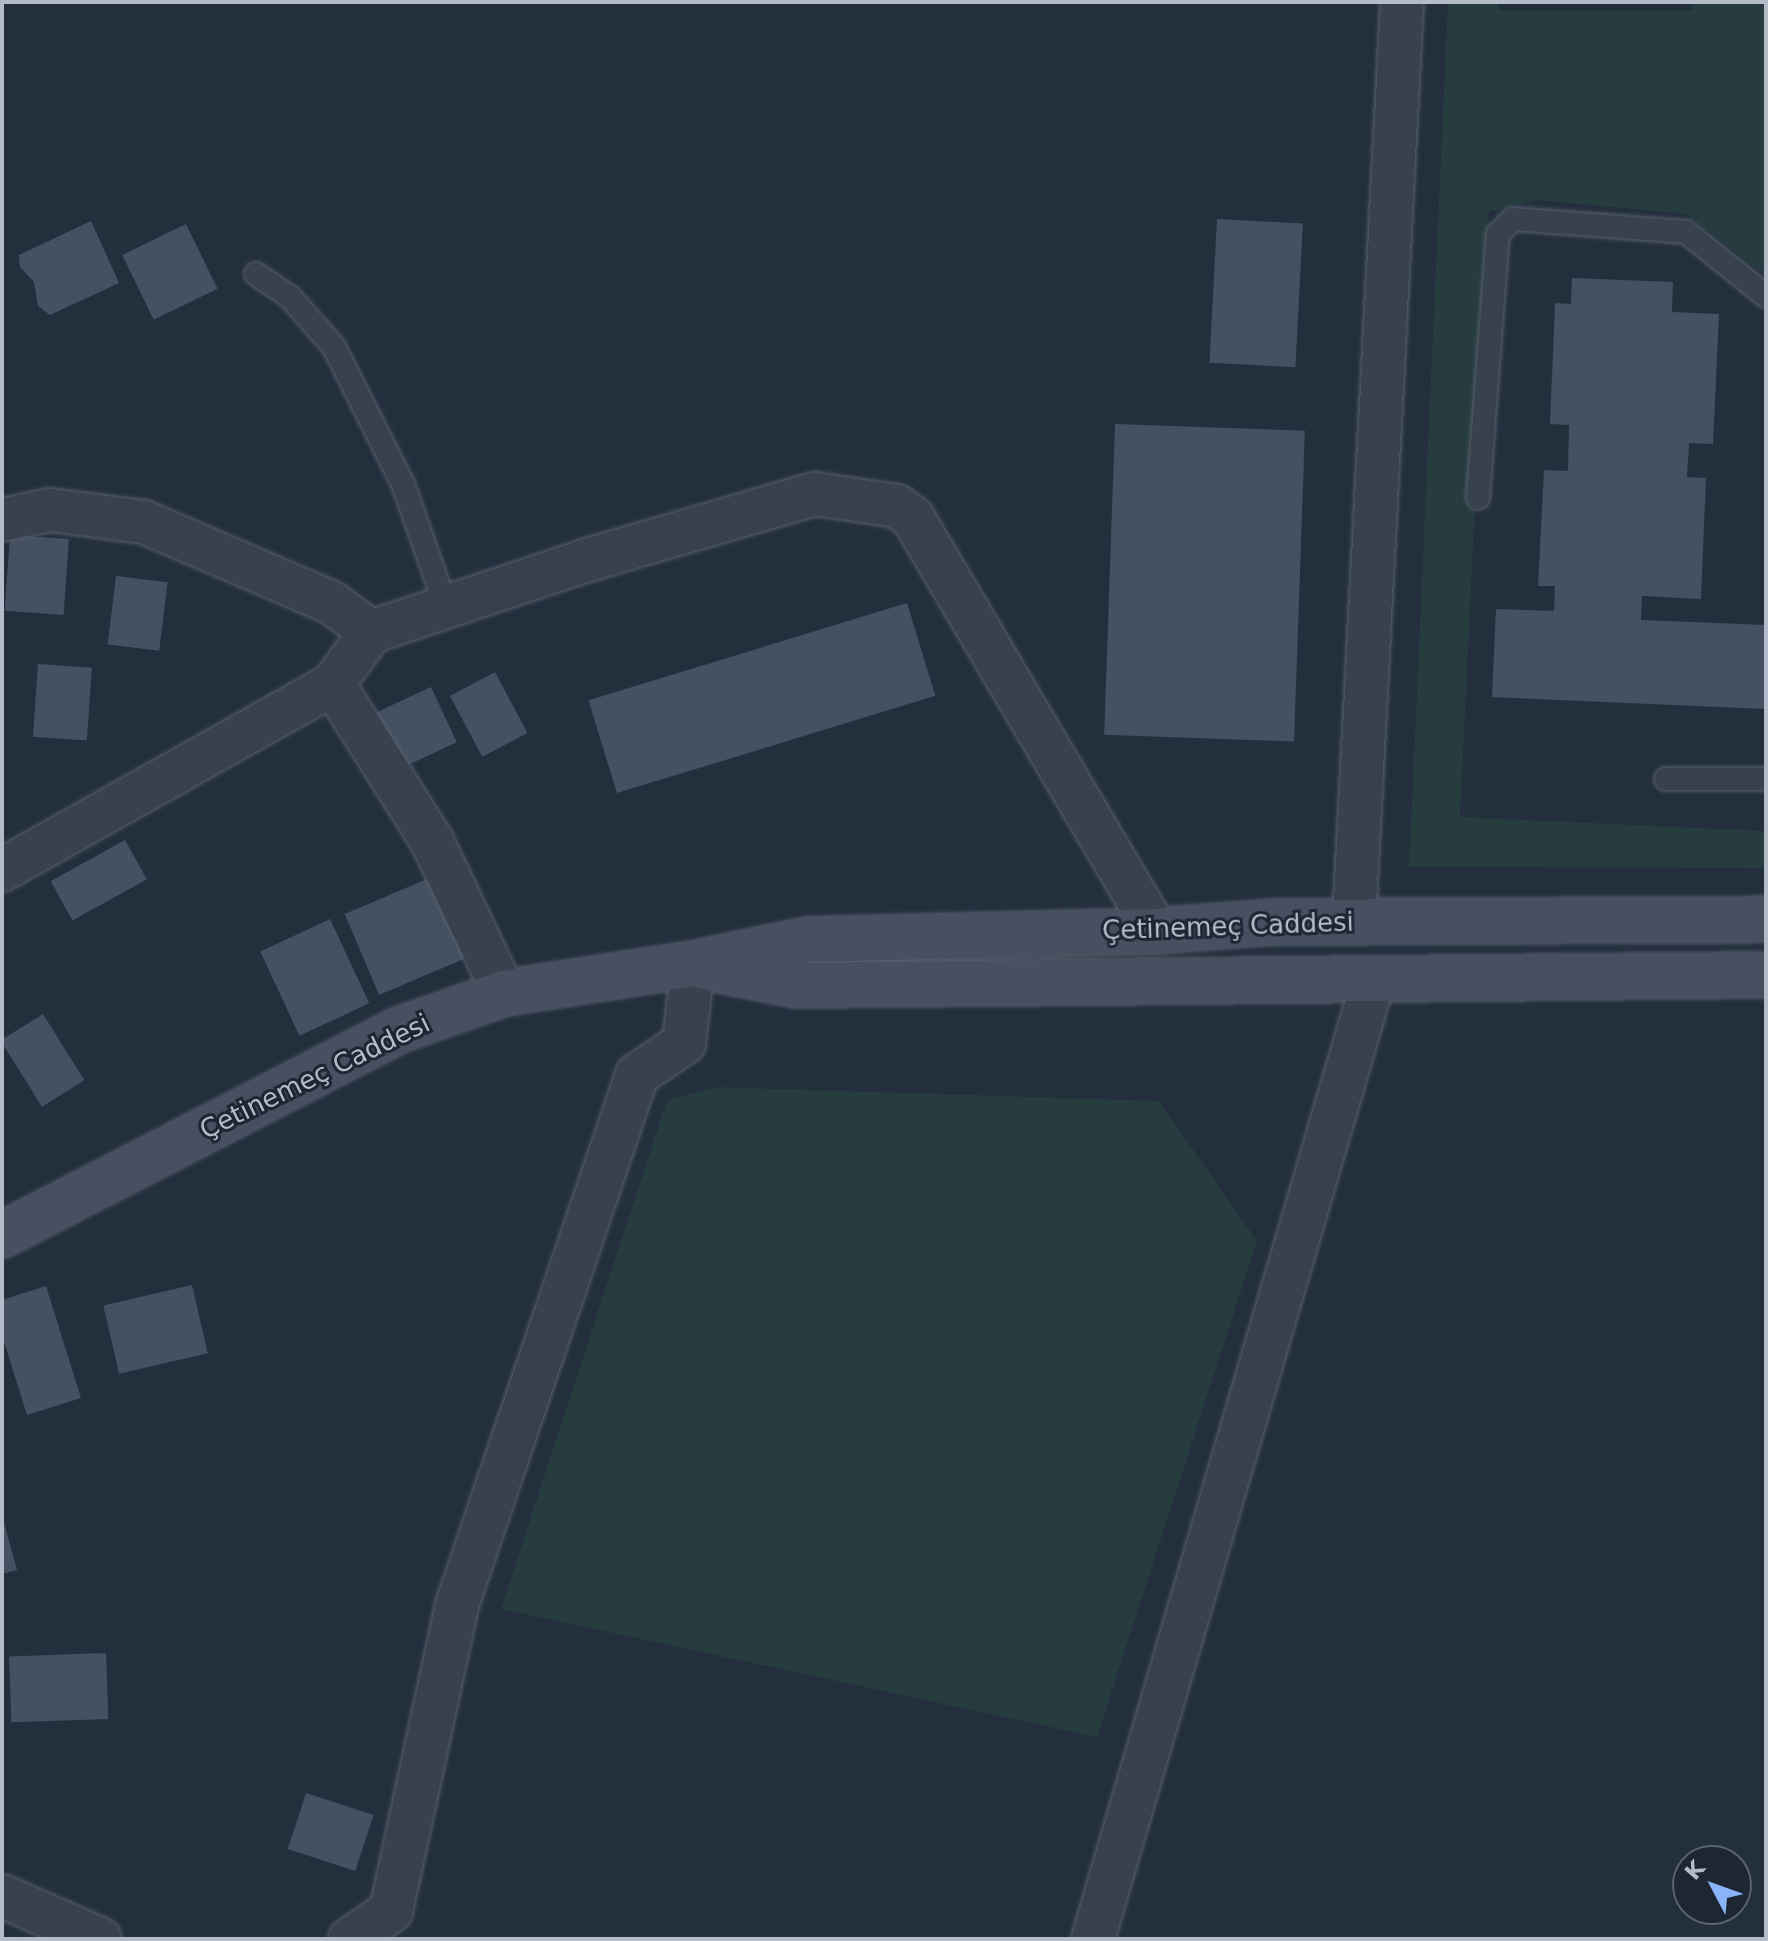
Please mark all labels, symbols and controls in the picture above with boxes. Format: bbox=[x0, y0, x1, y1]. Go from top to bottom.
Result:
street label: Çetinemeç Caddesi bbox=[1102, 907, 1354, 947]
street label: Çetinemeç Caddesi bbox=[195, 1008, 435, 1146]
north arrow bbox=[1672, 1845, 1752, 1925]
text: K bbox=[1680, 1856, 1710, 1885]

